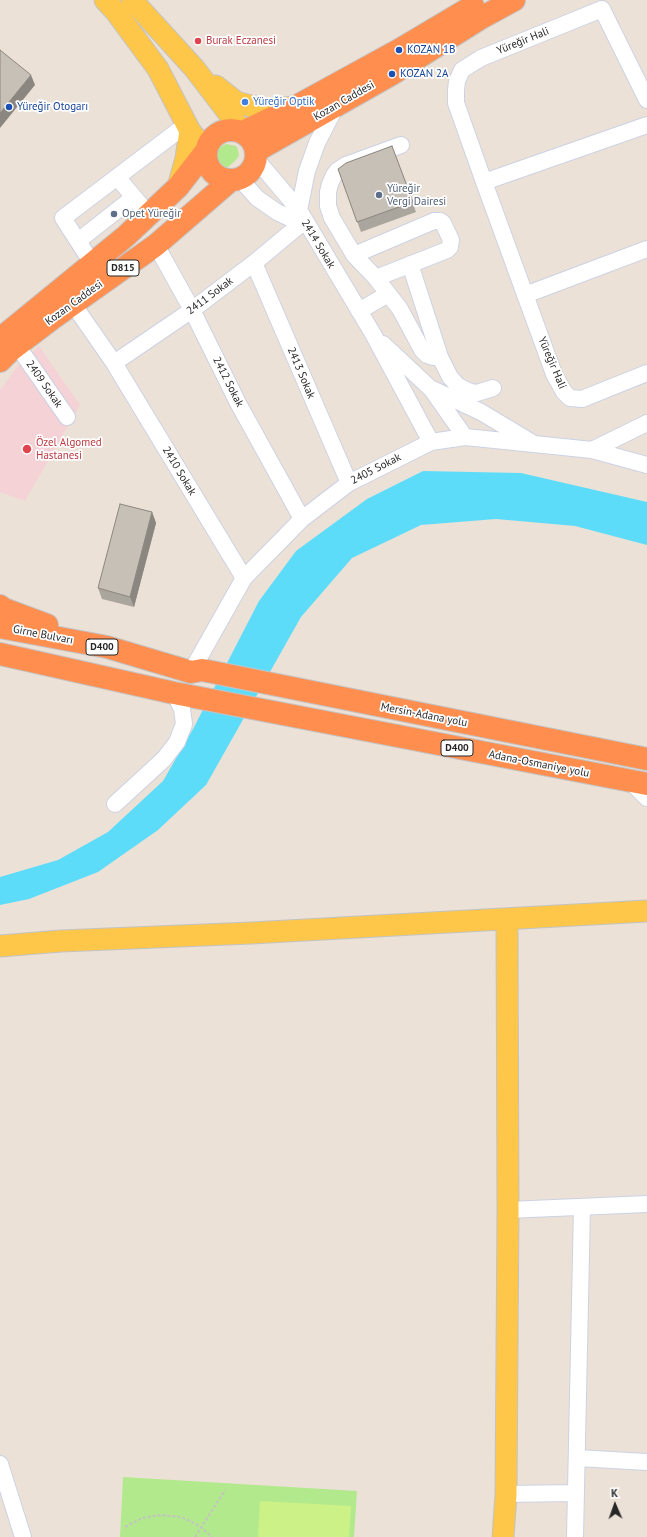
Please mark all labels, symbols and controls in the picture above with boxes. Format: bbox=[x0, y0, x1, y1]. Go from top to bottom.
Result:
street label: Yüreğir Hali bbox=[495, 25, 551, 57]
place label: Burak Eczanesi bbox=[206, 34, 276, 48]
marker: Burak Eczanesi bbox=[193, 36, 203, 46]
place label: KOZAN 1B bbox=[407, 43, 455, 57]
marker: KOZAN 1B bbox=[394, 45, 404, 55]
place label: KOZAN 2A bbox=[400, 67, 448, 81]
marker: KOZAN 2A bbox=[387, 69, 397, 79]
street label: Kozan Caddesi bbox=[311, 78, 377, 124]
place label: Yüreğir Optik bbox=[253, 95, 315, 109]
marker: Yüreğir Optik bbox=[240, 97, 250, 107]
place label: Yüreğir Otogarı bbox=[17, 100, 88, 114]
marker: Yüreğir Otogarı bbox=[4, 102, 14, 112]
place label: Yüreğir Vergi Dairesi bbox=[387, 182, 446, 208]
marker: Yüreğir Vergi Dairesi bbox=[374, 190, 384, 200]
place label: Opet Yüreğir bbox=[122, 207, 181, 221]
marker: Opet Yüreğir bbox=[109, 209, 119, 219]
street label: 2414 Sokak bbox=[298, 217, 338, 271]
road number: D815 bbox=[107, 260, 139, 276]
street label: 2411 Sokak bbox=[184, 274, 236, 318]
street label: Kozan Caddesi bbox=[43, 278, 105, 328]
street label: Yüreğir Hali bbox=[535, 335, 569, 391]
street label: 2413 Sokak bbox=[284, 345, 318, 401]
street label: 2412 Sokak bbox=[210, 355, 246, 409]
street label: 2409 Sokak bbox=[23, 358, 65, 410]
place label: Özel Algomed Hastanesi bbox=[36, 436, 102, 462]
marker: Özel Algomed Hastanesi bbox=[21, 443, 33, 455]
street label: 2410 Sokak bbox=[159, 444, 199, 498]
street label: 2405 Sokak bbox=[349, 451, 403, 487]
street label: Girne Bulvarı bbox=[12, 623, 74, 647]
road number: D400 bbox=[86, 639, 118, 655]
street label: Mersin-Adana yolu bbox=[380, 700, 468, 730]
road number: D400 bbox=[441, 740, 473, 756]
street label: Adana-Osmaniye yolu bbox=[488, 748, 590, 780]
north arrow bbox=[595, 1485, 635, 1525]
text: K bbox=[611, 1486, 618, 1500]

